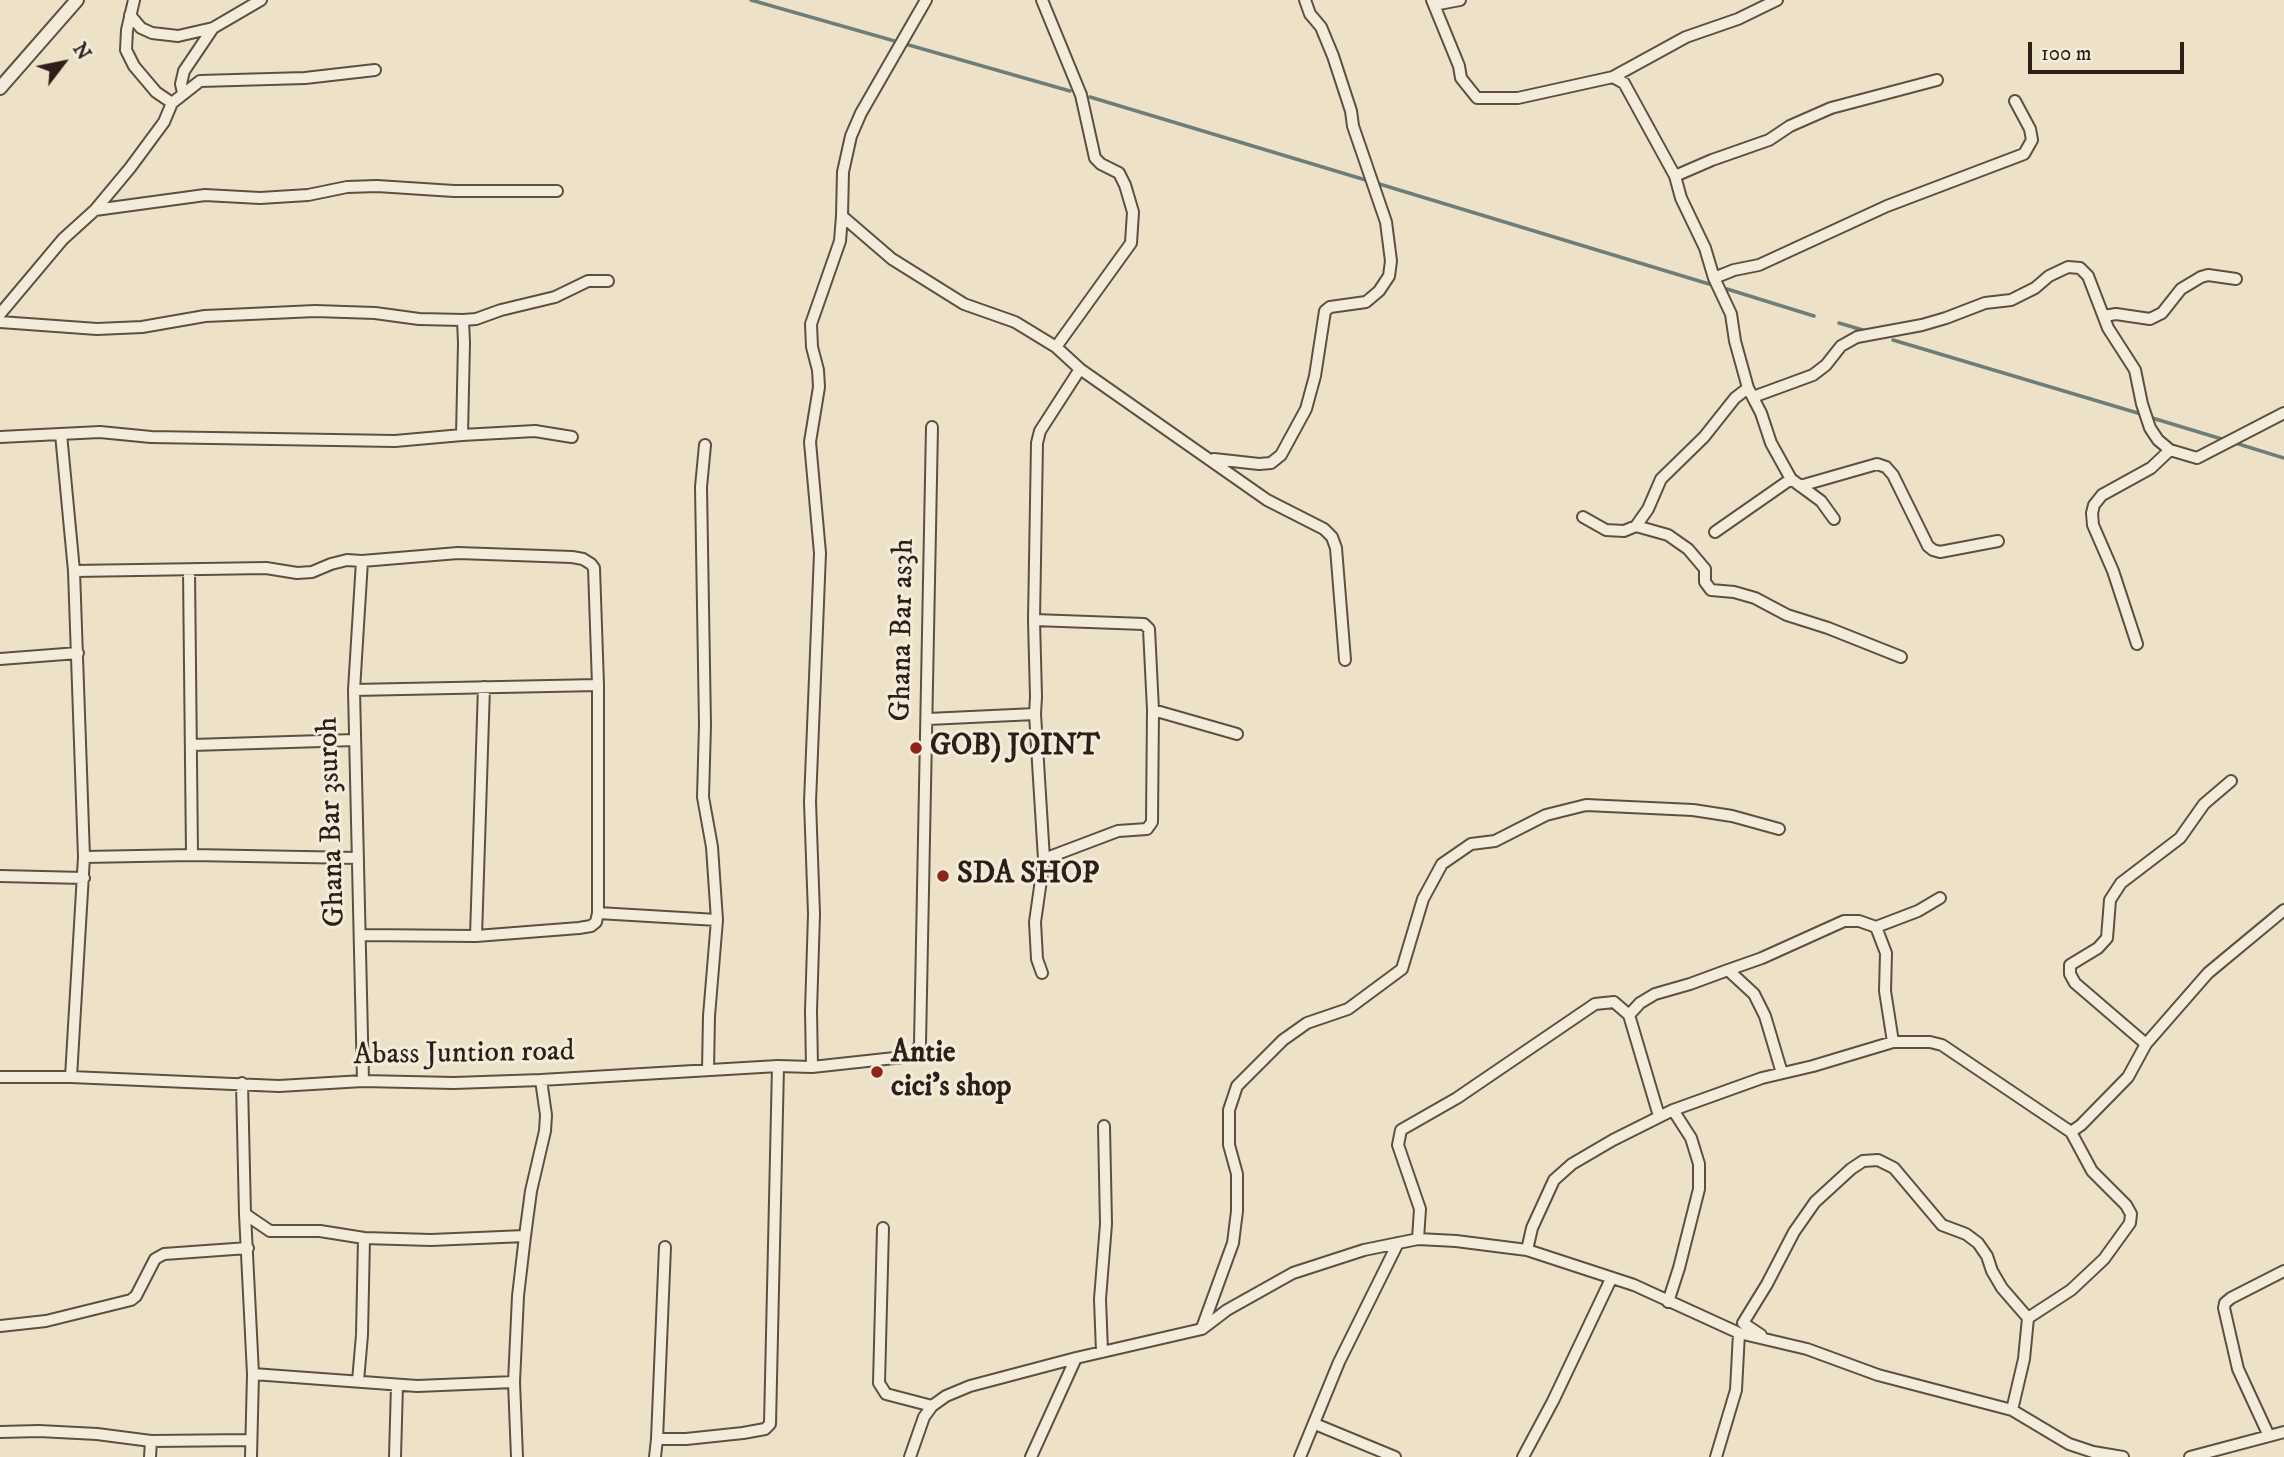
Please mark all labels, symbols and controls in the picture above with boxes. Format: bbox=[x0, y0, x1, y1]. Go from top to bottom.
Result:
north arrow bbox=[28, 28, 98, 98]
scale bar bbox=[2032, 28, 2188, 72]
text: N bbox=[67, 39, 95, 64]
text: 100 m bbox=[2041, 41, 2092, 67]
street label: Ghana Bar as3h bbox=[884, 538, 924, 722]
street label: Ghana Bar 3suroh bbox=[311, 716, 355, 928]
place label: GOB) JOINT bbox=[930, 730, 1100, 766]
marker: GOB) JOINT bbox=[908, 740, 924, 756]
place label: SDA SHOP bbox=[957, 858, 1099, 894]
marker: SDA SHOP bbox=[935, 868, 951, 884]
street label: Abass Juntion road bbox=[353, 1035, 575, 1075]
place label: Antie cici's shop bbox=[891, 1037, 1011, 1108]
marker: Antie cici's shop bbox=[869, 1064, 885, 1080]

